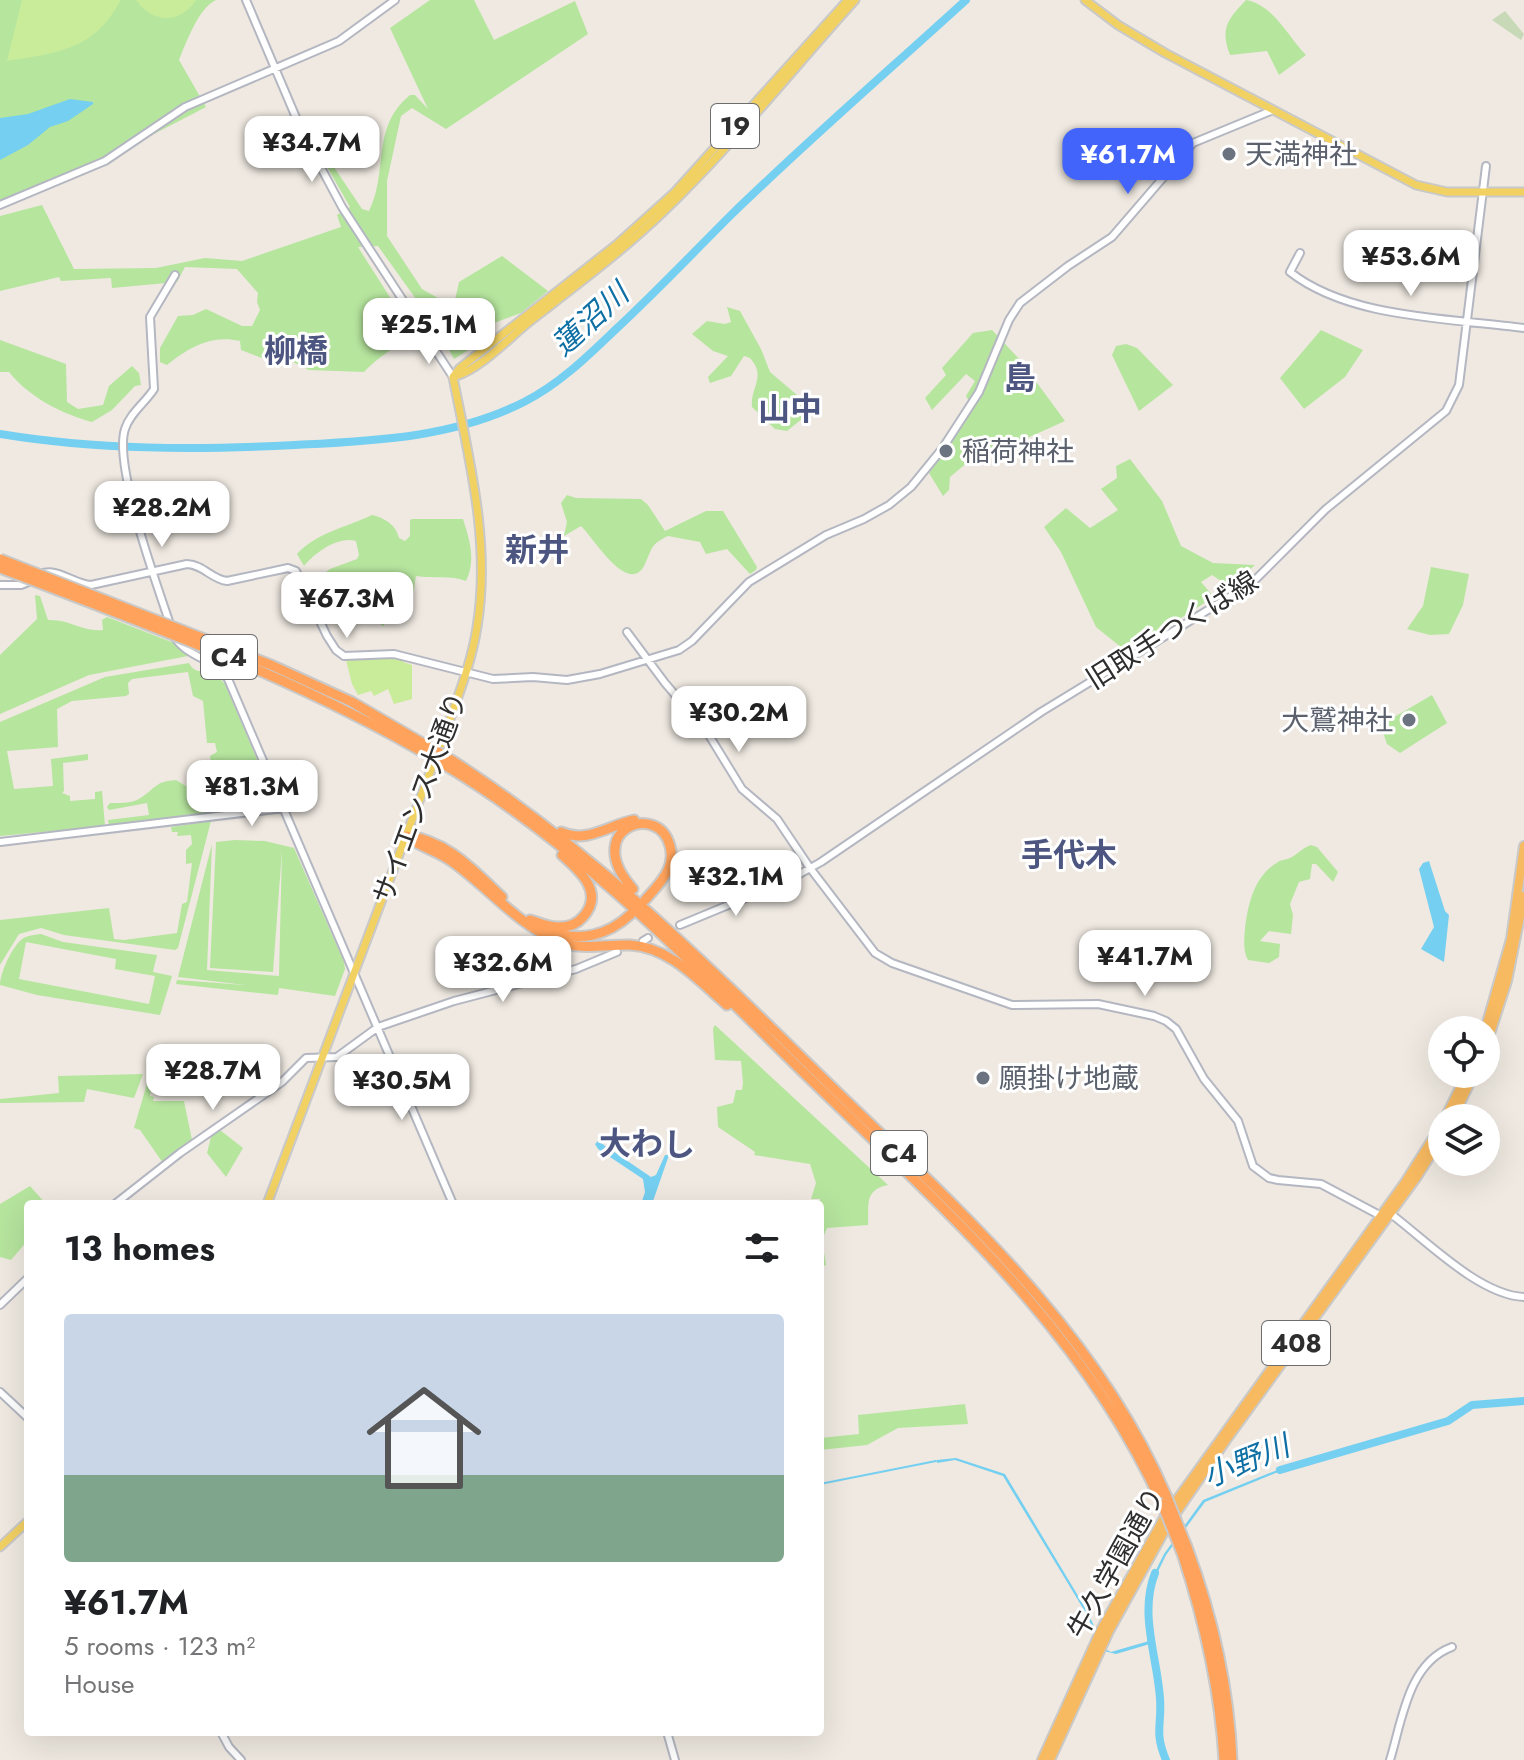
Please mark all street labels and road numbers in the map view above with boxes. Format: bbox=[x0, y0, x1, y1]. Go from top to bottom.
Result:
road number: 19 bbox=[711, 104, 759, 148]
street label: 旧取手つくば線 bbox=[1078, 561, 1266, 699]
road number: C4 bbox=[201, 635, 257, 679]
street label: サイエンス大通り bbox=[363, 686, 477, 910]
road number: C4 bbox=[871, 1131, 927, 1175]
road number: 408 bbox=[1262, 1321, 1330, 1365]
street label: 牛久学園通り bbox=[1057, 1480, 1175, 1646]

